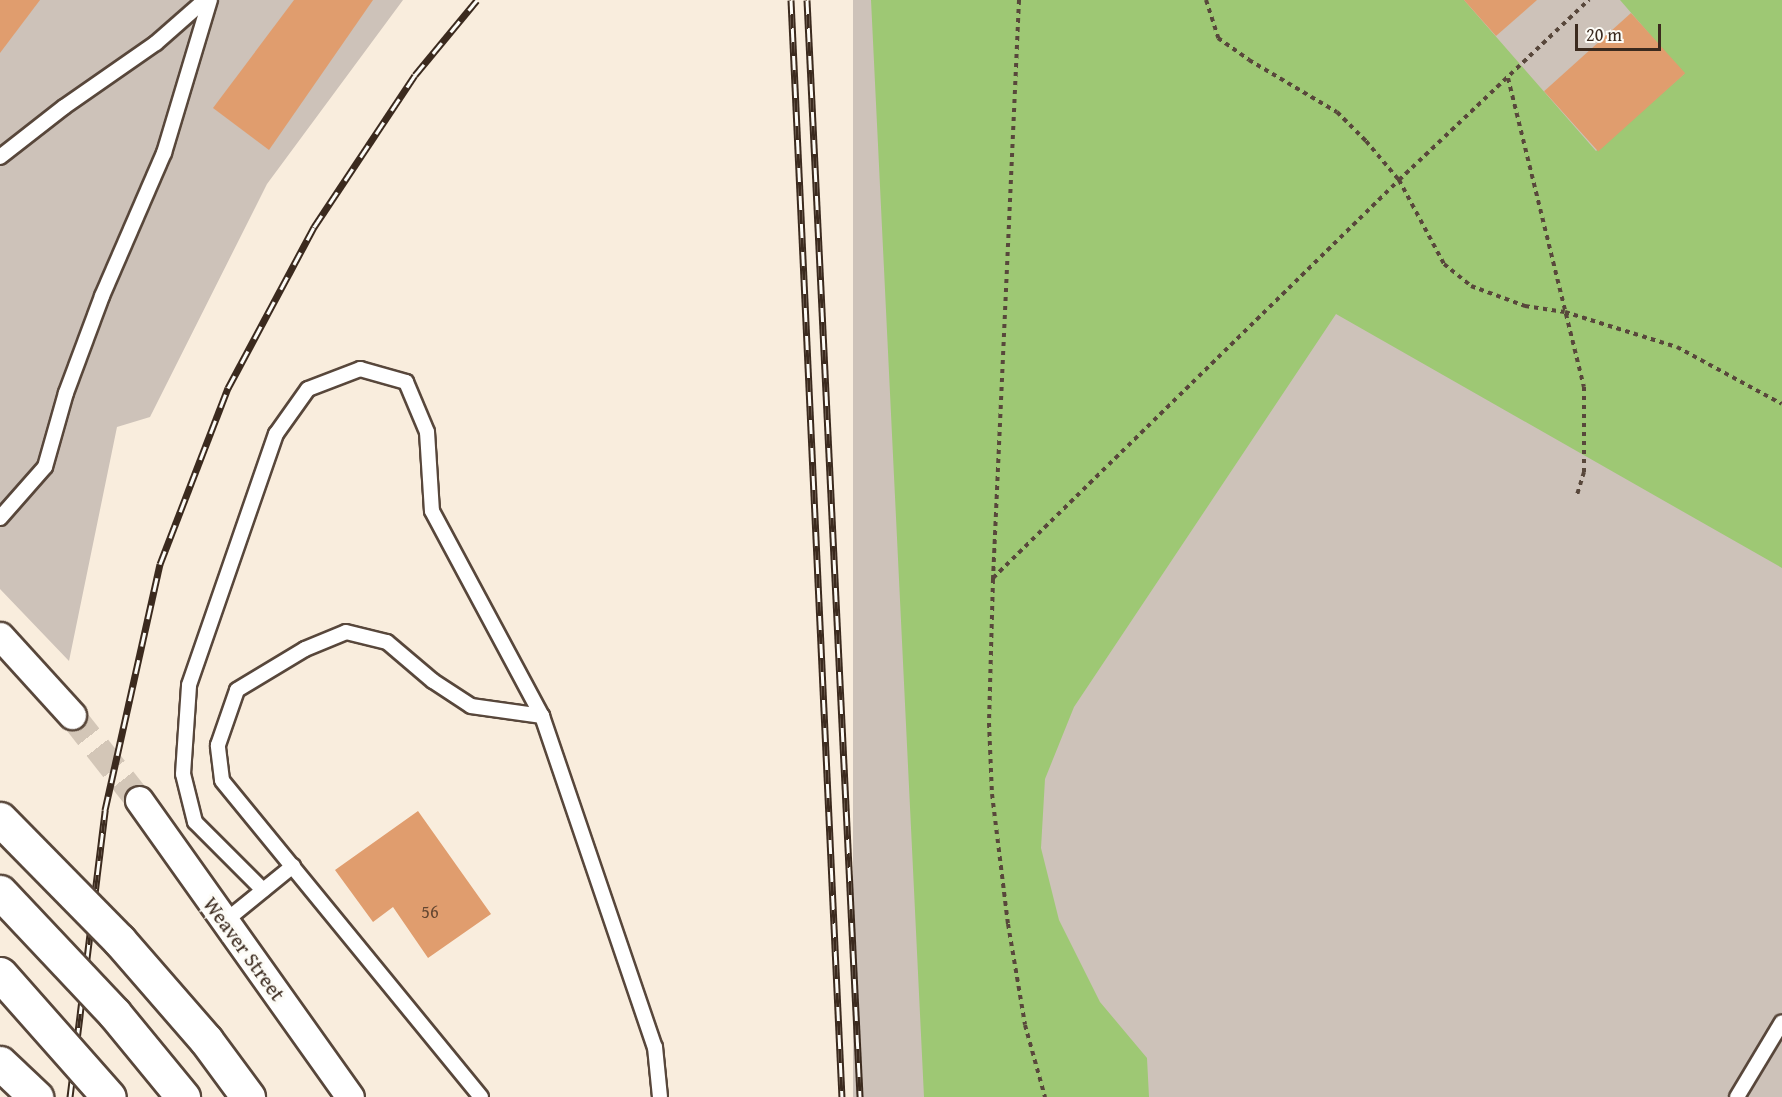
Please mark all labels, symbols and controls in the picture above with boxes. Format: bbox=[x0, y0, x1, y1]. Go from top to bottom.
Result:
scale bar bbox=[1578, 12, 1664, 50]
text: 20 m bbox=[1586, 21, 1622, 48]
street label: Weaver Street bbox=[198, 892, 290, 1006]
house number: 56 bbox=[421, 901, 439, 923]

